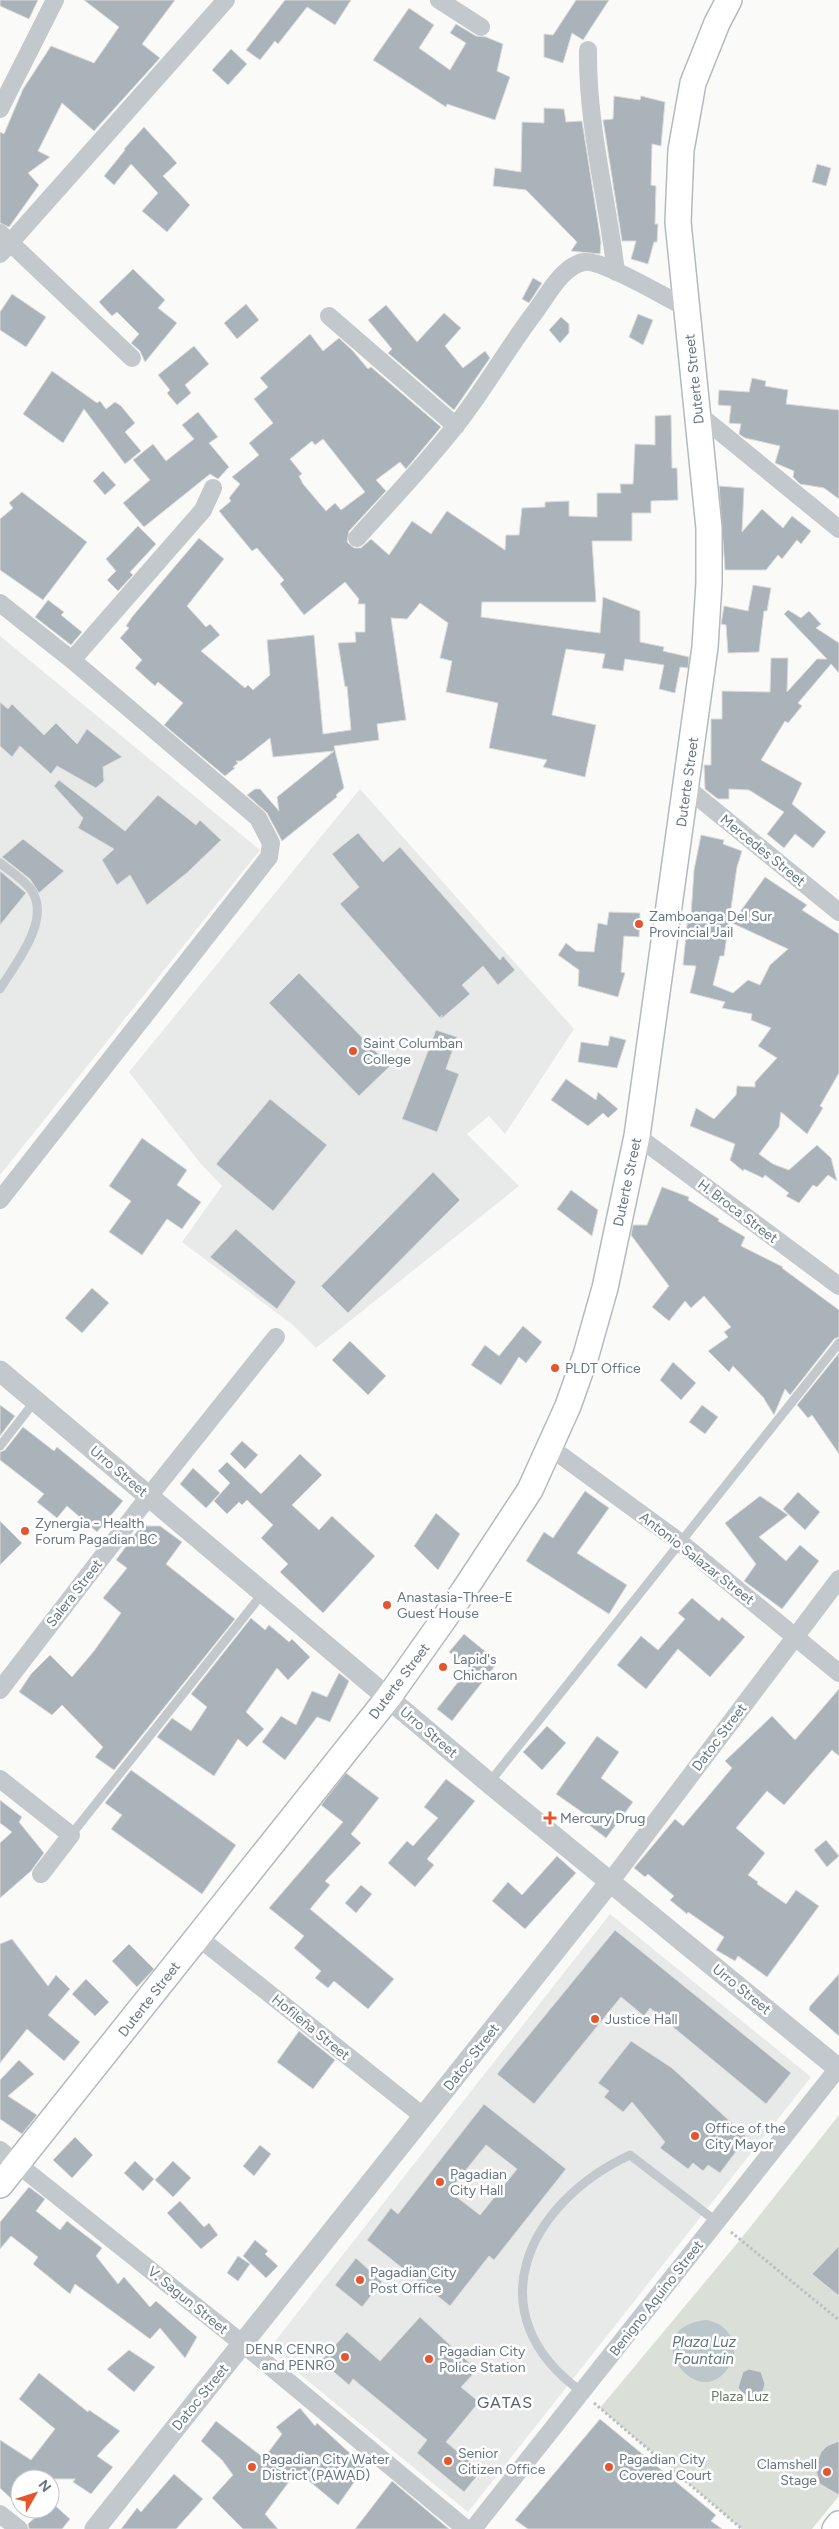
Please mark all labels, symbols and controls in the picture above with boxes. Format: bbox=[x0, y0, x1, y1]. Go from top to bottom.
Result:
street label: Duterte Street bbox=[681, 333, 708, 425]
street label: Duterte Street bbox=[673, 736, 702, 828]
street label: Mercedes Street bbox=[717, 811, 809, 890]
place label: Zamboanga Del Sur Provincial Jail bbox=[649, 908, 772, 941]
marker: Zamboanga Del Sur Provincial Jail bbox=[633, 918, 645, 930]
place label: Saint Columban College bbox=[363, 1035, 463, 1068]
marker: Saint Columban College bbox=[347, 1045, 359, 1057]
street label: Duterte Street bbox=[610, 1136, 645, 1228]
street label: H. Broca Street bbox=[694, 1176, 781, 1247]
place label: PLDT Office bbox=[565, 1360, 641, 1377]
marker: PLDT Office bbox=[549, 1362, 561, 1374]
street label: Urro Street bbox=[86, 1442, 151, 1500]
street label: Antonio Salazar Street bbox=[636, 1508, 757, 1608]
place label: Zynergia - Health Forum Pagadian BC bbox=[35, 1515, 158, 1548]
marker: Zynergia - Health Forum Pagadian BC bbox=[19, 1525, 31, 1537]
street label: Salera Street bbox=[43, 1556, 106, 1630]
place label: Anastasia-Three-E Guest House bbox=[397, 1589, 513, 1622]
marker: Anastasia-Three-E Guest House bbox=[381, 1599, 393, 1611]
street label: Duterte Street bbox=[365, 1640, 433, 1723]
place label: Lapid's Chicharon bbox=[453, 1651, 518, 1684]
marker: Lapid's Chicharon bbox=[437, 1661, 449, 1673]
street label: Datoc Street bbox=[688, 1700, 750, 1775]
street label: Urro Street bbox=[396, 1703, 461, 1761]
place label: Mercury Drug bbox=[560, 1810, 646, 1827]
marker: Mercury Drug bbox=[544, 1812, 556, 1824]
street label: Duterte Street bbox=[115, 1958, 184, 2040]
street label: Urro Street bbox=[709, 1961, 774, 2018]
street label: Hofileña Street bbox=[268, 1991, 353, 2064]
place label: Justice Hall bbox=[605, 2011, 678, 2028]
marker: Justice Hall bbox=[589, 2013, 601, 2025]
street label: Datoc Street bbox=[440, 2020, 503, 2094]
place label: Office of the City Mayor bbox=[705, 2120, 786, 2153]
marker: Office of the City Mayor bbox=[689, 2130, 701, 2142]
place label: Pagadian City Hall bbox=[450, 2166, 507, 2199]
marker: Pagadian City Hall bbox=[434, 2176, 446, 2188]
street label: Benigno Aquino Street bbox=[606, 2237, 707, 2359]
street label: V. Sagun Street bbox=[144, 2263, 231, 2338]
place label: Pagadian City Post Office bbox=[370, 2264, 457, 2297]
marker: Pagadian City Post Office bbox=[354, 2274, 366, 2286]
water label: Plaza Luz Fountain bbox=[672, 2333, 737, 2368]
place label: DENR CENRO and PENRO bbox=[245, 2341, 335, 2374]
place label: Pagadian City Police Station bbox=[439, 2343, 526, 2376]
marker: DENR CENRO and PENRO bbox=[339, 2351, 351, 2363]
marker: Pagadian City Police Station bbox=[423, 2353, 435, 2365]
street label: Datoc Street bbox=[168, 2361, 232, 2434]
park label: Plaza Luz bbox=[711, 2388, 769, 2405]
district label: GATAS bbox=[477, 2393, 533, 2412]
place label: Senior Citizen Office bbox=[458, 2445, 546, 2478]
place label: Pagadian City Water District (PAWAD) bbox=[262, 2451, 390, 2484]
place label: Pagadian City Covered Court bbox=[619, 2451, 712, 2484]
marker: Senior Citizen Office bbox=[442, 2455, 454, 2467]
place label: Clamshell Stage bbox=[757, 2456, 817, 2489]
marker: Pagadian City Water District (PAWAD) bbox=[246, 2461, 258, 2473]
marker: Pagadian City Covered Court bbox=[603, 2461, 615, 2473]
marker: Clamshell Stage bbox=[821, 2466, 833, 2478]
north arrow bbox=[10, 2469, 60, 2519]
text: N bbox=[35, 2477, 55, 2496]

